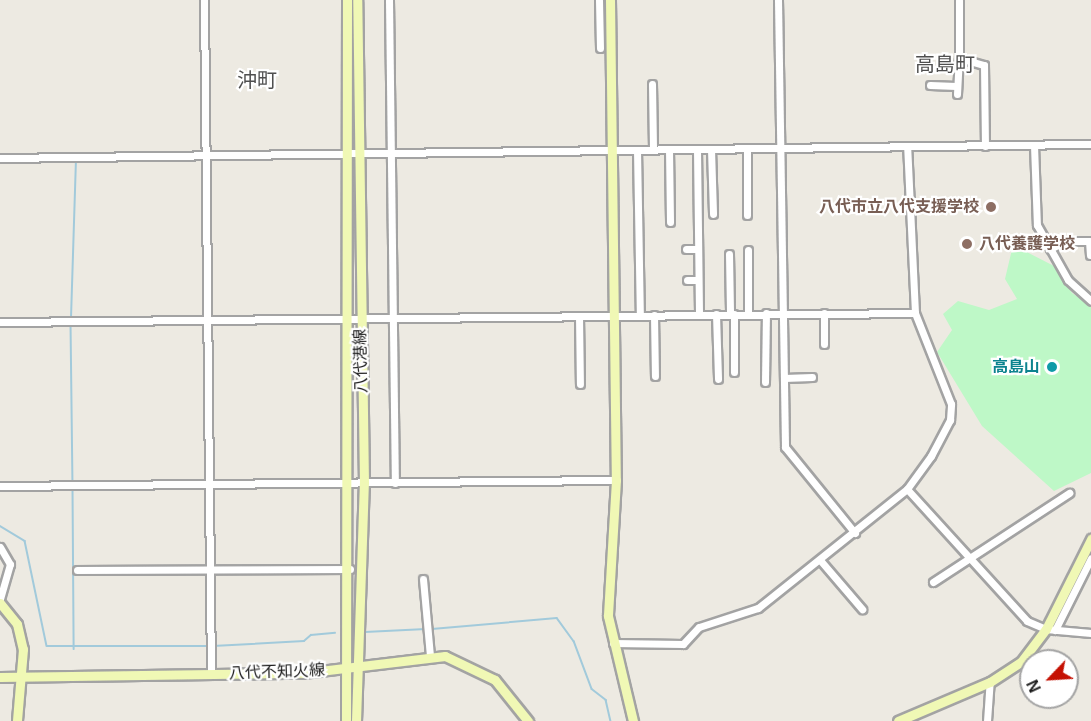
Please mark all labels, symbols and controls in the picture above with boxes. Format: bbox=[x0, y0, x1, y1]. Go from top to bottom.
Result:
district label: 高島町 bbox=[915, 52, 975, 76]
district label: 沖町 bbox=[237, 68, 277, 92]
place label: 八代市立八代支援学校 bbox=[819, 197, 979, 217]
marker: 八代市立八代支援学校 bbox=[984, 200, 998, 214]
place label: 八代養護学校 bbox=[979, 234, 1075, 254]
marker: 八代養護学校 bbox=[960, 237, 974, 251]
street label: 八代港線 bbox=[351, 329, 371, 393]
place label: 高島山 bbox=[992, 357, 1040, 377]
marker: 高島山 bbox=[1045, 360, 1059, 374]
north arrow bbox=[1019, 649, 1079, 709]
street label: 八代不知火線 bbox=[229, 661, 325, 683]
text: N bbox=[1024, 677, 1044, 695]

